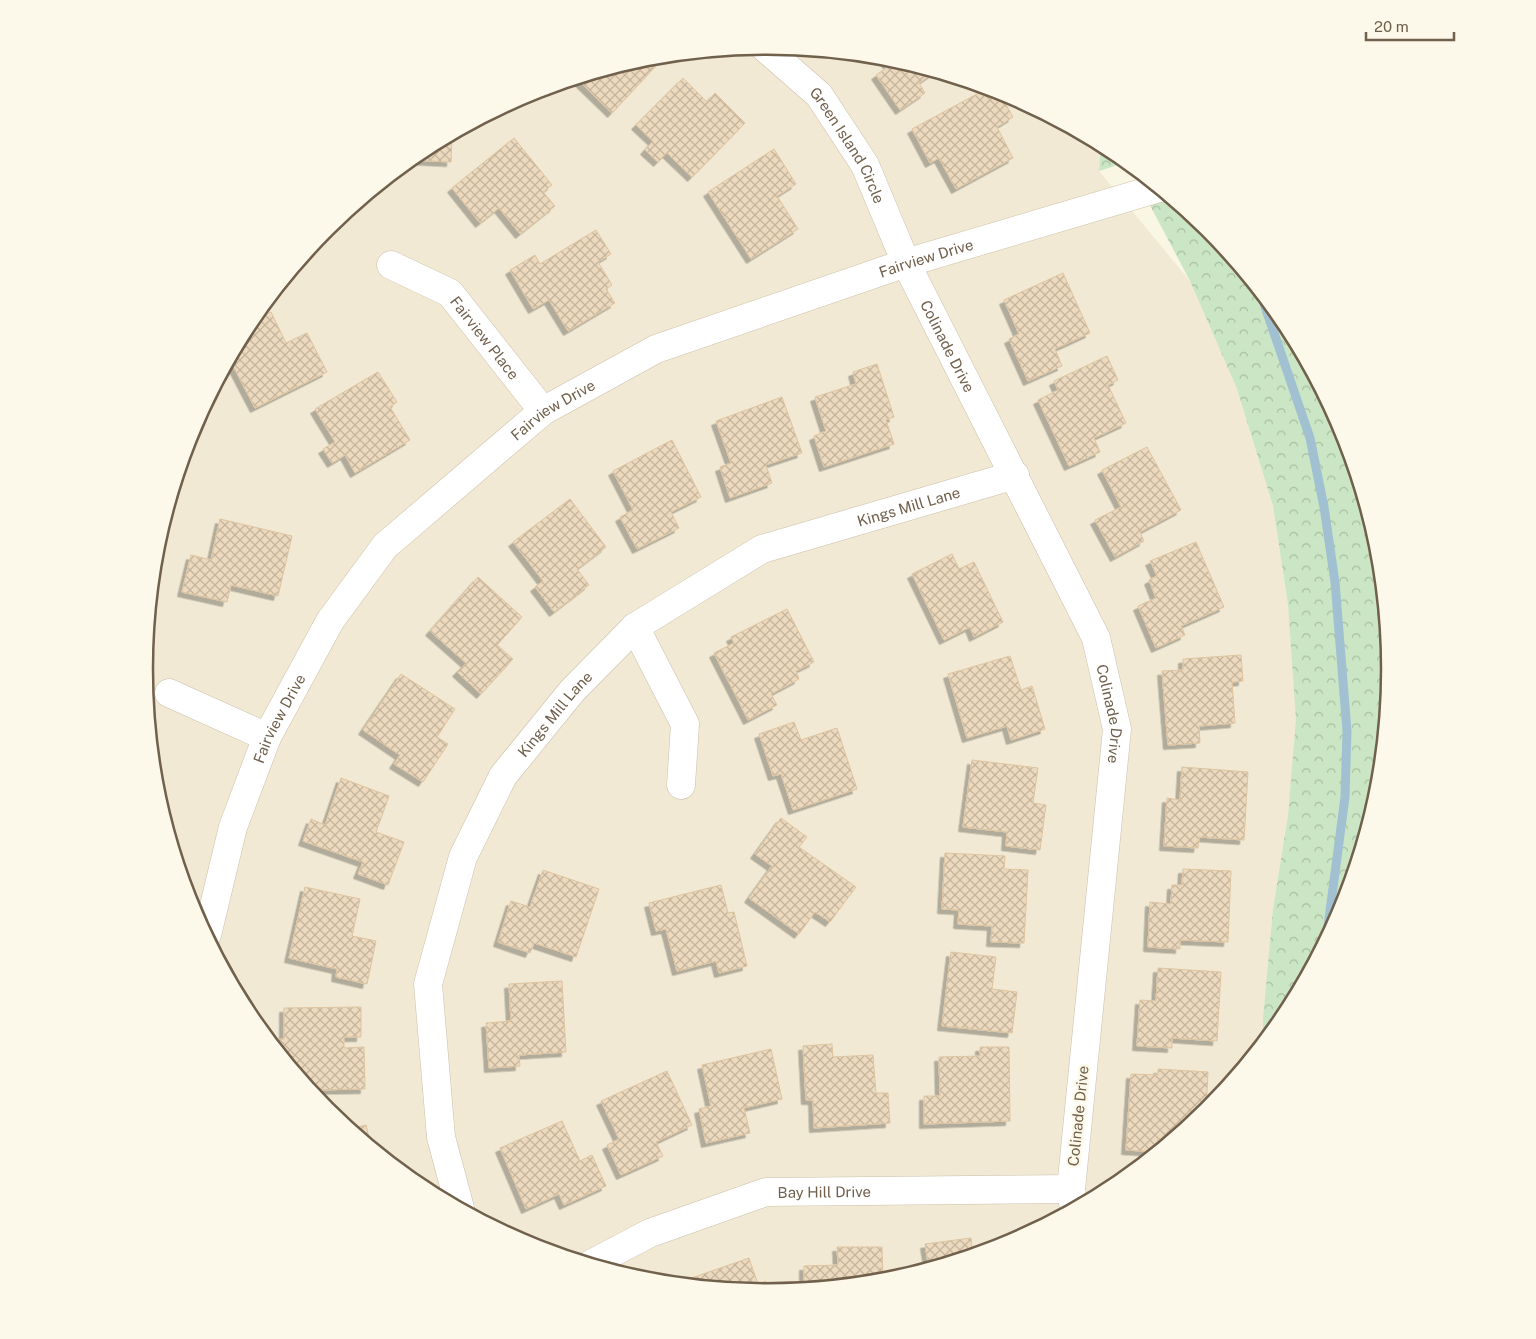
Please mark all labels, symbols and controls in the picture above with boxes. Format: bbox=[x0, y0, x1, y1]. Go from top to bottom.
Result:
scale bar bbox=[1366, 10, 1454, 42]
text: 20 m bbox=[1374, 18, 1409, 35]
street label: Green Island Circle bbox=[807, 83, 888, 206]
street label: Fairview Drive bbox=[876, 235, 975, 280]
street label: Fairview Place bbox=[447, 293, 523, 382]
street label: Colinade Drive bbox=[918, 297, 978, 395]
street label: Fairview Drive bbox=[507, 376, 598, 443]
street label: Kings Mill Lane bbox=[855, 483, 962, 529]
street label: Colinade Drive bbox=[1094, 663, 1126, 764]
street label: Kings Mill Lane bbox=[514, 667, 595, 760]
street label: Fairview Drive bbox=[249, 671, 308, 765]
street label: Colinade Drive bbox=[1064, 1065, 1092, 1167]
street label: Bay Hill Drive bbox=[777, 1182, 871, 1200]

